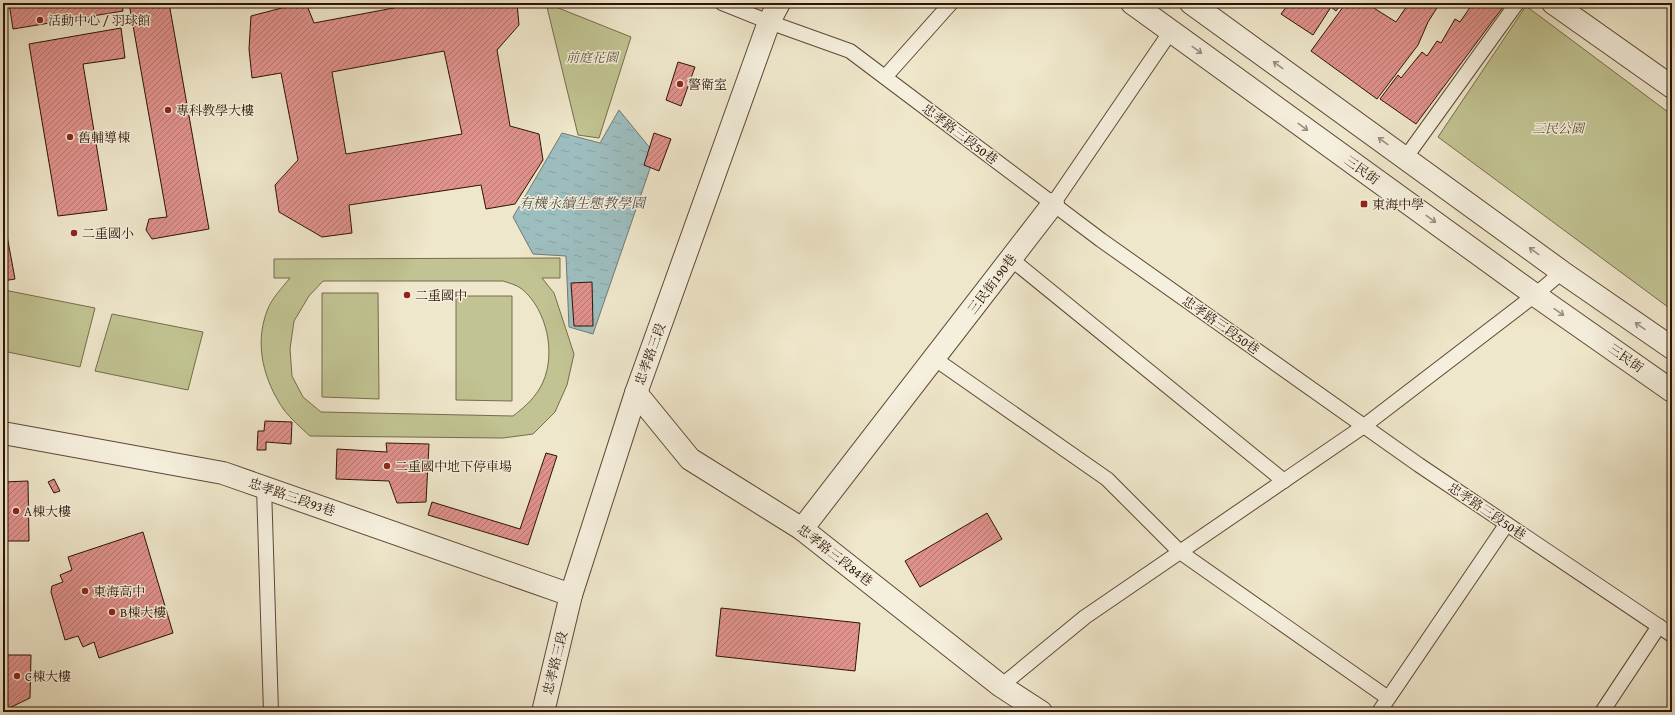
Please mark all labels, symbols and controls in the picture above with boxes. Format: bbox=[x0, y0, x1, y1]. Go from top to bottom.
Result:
place label: 活動中心 / 羽球館 bbox=[48, 11, 151, 30]
marker: 活動中心 / 羽球館 bbox=[35, 15, 45, 25]
one-way arrow bbox=[1192, 46, 1203, 54]
park label: 前庭花園 bbox=[566, 48, 620, 67]
one-way arrow bbox=[1273, 61, 1284, 69]
place label: 警衛室 bbox=[688, 75, 727, 94]
marker: 警衛室 bbox=[675, 79, 685, 89]
street label: 忠孝路三段50巷 bbox=[918, 99, 1002, 169]
place label: 專科教學大樓 bbox=[176, 101, 254, 120]
marker: 專科教學大樓 bbox=[163, 105, 173, 115]
park label: 三民公園 bbox=[1532, 119, 1586, 138]
one-way arrow bbox=[1297, 122, 1308, 131]
place label: 舊輔導棟 bbox=[78, 128, 130, 147]
marker: 舊輔導棟 bbox=[65, 132, 75, 142]
one-way arrow bbox=[1378, 137, 1389, 145]
street label: 三民街 bbox=[1341, 151, 1383, 189]
water label: 有機永續生態教學園 bbox=[519, 193, 647, 213]
place label: 東海中學 bbox=[1372, 195, 1424, 214]
marker: 東海中學 bbox=[1359, 199, 1369, 209]
one-way arrow bbox=[1425, 215, 1436, 223]
place label: 二重國小 bbox=[82, 224, 134, 243]
marker: 二重國小 bbox=[69, 228, 79, 238]
one-way arrow bbox=[1528, 247, 1539, 255]
street label: 三民街190巷 bbox=[963, 250, 1021, 318]
place label: 二重國中 bbox=[415, 286, 467, 305]
marker: 二重國中 bbox=[402, 290, 412, 300]
street label: 忠孝路三段50巷 bbox=[1178, 291, 1264, 359]
one-way arrow bbox=[1553, 307, 1564, 316]
street label: 忠孝路三段 bbox=[630, 320, 670, 388]
one-way arrow bbox=[1635, 322, 1646, 330]
street label: 三民街 bbox=[1605, 339, 1647, 377]
place label: 二重國中地下停車場 bbox=[395, 457, 512, 476]
marker: 二重國中地下停車場 bbox=[382, 461, 392, 471]
street label: 忠孝路三段93巷 bbox=[246, 473, 338, 521]
street label: 忠孝路三段50巷 bbox=[1444, 478, 1530, 544]
place label: A棟大樓 bbox=[24, 502, 71, 521]
marker: A棟大樓 bbox=[11, 506, 21, 516]
street label: 忠孝路三段84巷 bbox=[793, 520, 877, 590]
place label: 東海高中 bbox=[93, 582, 145, 601]
marker: 東海高中 bbox=[80, 586, 90, 596]
place label: B棟大樓 bbox=[120, 603, 166, 622]
marker: B棟大樓 bbox=[107, 607, 117, 617]
street label: 忠孝路三段 bbox=[538, 629, 572, 697]
place label: C棟大樓 bbox=[25, 667, 71, 686]
marker: C棟大樓 bbox=[12, 671, 22, 681]

